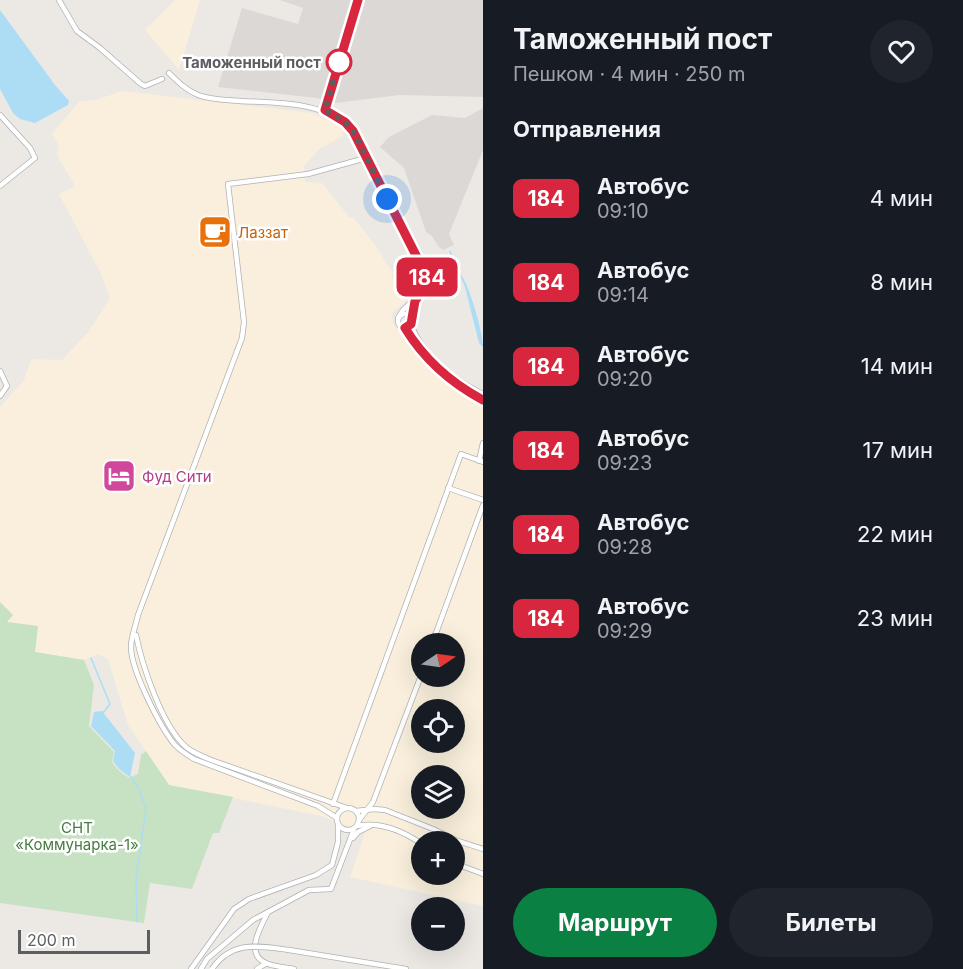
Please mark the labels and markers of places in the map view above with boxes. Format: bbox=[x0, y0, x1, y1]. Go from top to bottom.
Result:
marker: Таможенный пост bbox=[326, 49, 352, 75]
place label: Таможенный пост bbox=[182, 53, 321, 72]
cafe icon: Лаззат bbox=[197, 214, 233, 250]
place label: Лаззат bbox=[238, 223, 288, 242]
hotel icon: Фуд Сити bbox=[101, 458, 137, 494]
place label: Фуд Сити bbox=[142, 467, 212, 486]

